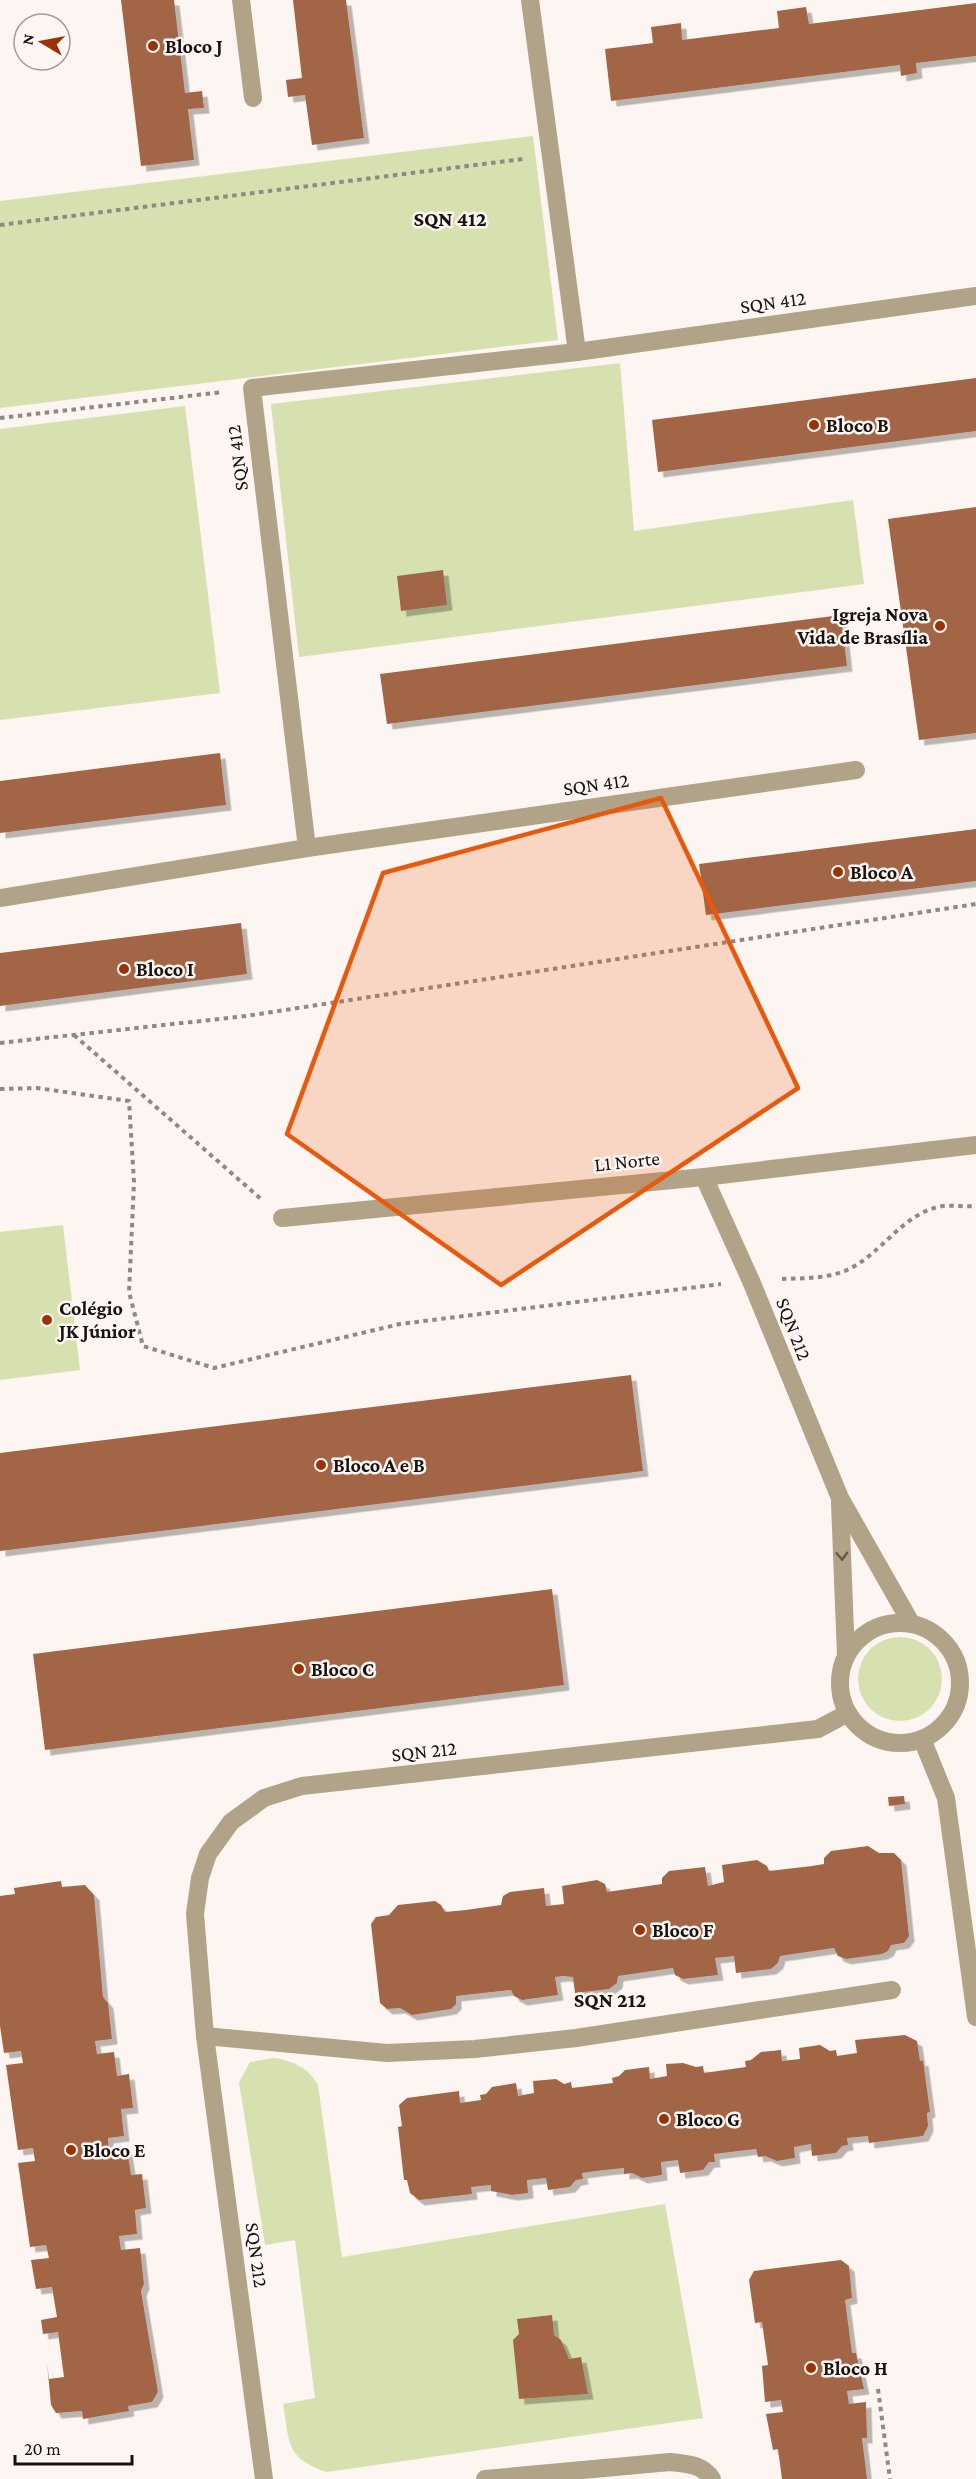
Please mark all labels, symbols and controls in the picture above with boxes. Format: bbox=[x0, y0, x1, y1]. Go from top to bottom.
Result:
north arrow bbox=[12, 12, 72, 72]
text: N bbox=[18, 33, 37, 46]
place label: Bloco J bbox=[165, 35, 223, 57]
marker: Bloco J bbox=[146, 39, 160, 53]
district label: SQN 412 bbox=[413, 207, 487, 231]
street label: SQN 412 bbox=[739, 287, 807, 317]
place label: Bloco B bbox=[826, 414, 889, 436]
marker: Bloco B bbox=[807, 418, 821, 432]
street label: SQN 412 bbox=[222, 424, 252, 492]
place label: Igreja Nova Vida de Brasília bbox=[797, 603, 928, 648]
marker: Igreja Nova Vida de Brasília bbox=[933, 619, 947, 633]
street label: SQN 412 bbox=[562, 769, 630, 799]
place label: Bloco A bbox=[850, 861, 914, 883]
marker: Bloco A bbox=[831, 865, 845, 879]
place label: Bloco I bbox=[136, 958, 194, 980]
marker: Bloco I bbox=[117, 962, 131, 976]
street label: L1 Norte bbox=[593, 1147, 661, 1175]
street label: SQN 212 bbox=[772, 1295, 816, 1363]
place label: Colégio JK Júnior bbox=[57, 1297, 136, 1342]
marker: Colégio JK Júnior bbox=[40, 1313, 54, 1327]
place label: Bloco A e B bbox=[333, 1454, 425, 1476]
marker: Bloco A e B bbox=[314, 1458, 328, 1472]
one-way arrow bbox=[836, 1552, 849, 1561]
place label: Bloco C bbox=[311, 1658, 374, 1680]
marker: Bloco C bbox=[292, 1662, 306, 1676]
street label: SQN 212 bbox=[390, 1737, 458, 1765]
place label: Bloco F bbox=[652, 1919, 714, 1941]
marker: Bloco F bbox=[633, 1923, 647, 1937]
district label: SQN 212 bbox=[574, 1988, 647, 2012]
place label: Bloco G bbox=[676, 2108, 740, 2130]
marker: Bloco G bbox=[657, 2112, 671, 2126]
place label: Bloco E bbox=[83, 2139, 146, 2161]
marker: Bloco E bbox=[64, 2143, 78, 2157]
street label: SQN 212 bbox=[242, 2221, 272, 2289]
place label: Bloco H bbox=[823, 2357, 888, 2379]
marker: Bloco H bbox=[804, 2361, 818, 2375]
scale bar bbox=[15, 2428, 132, 2466]
text: 20 m bbox=[24, 2439, 61, 2459]

